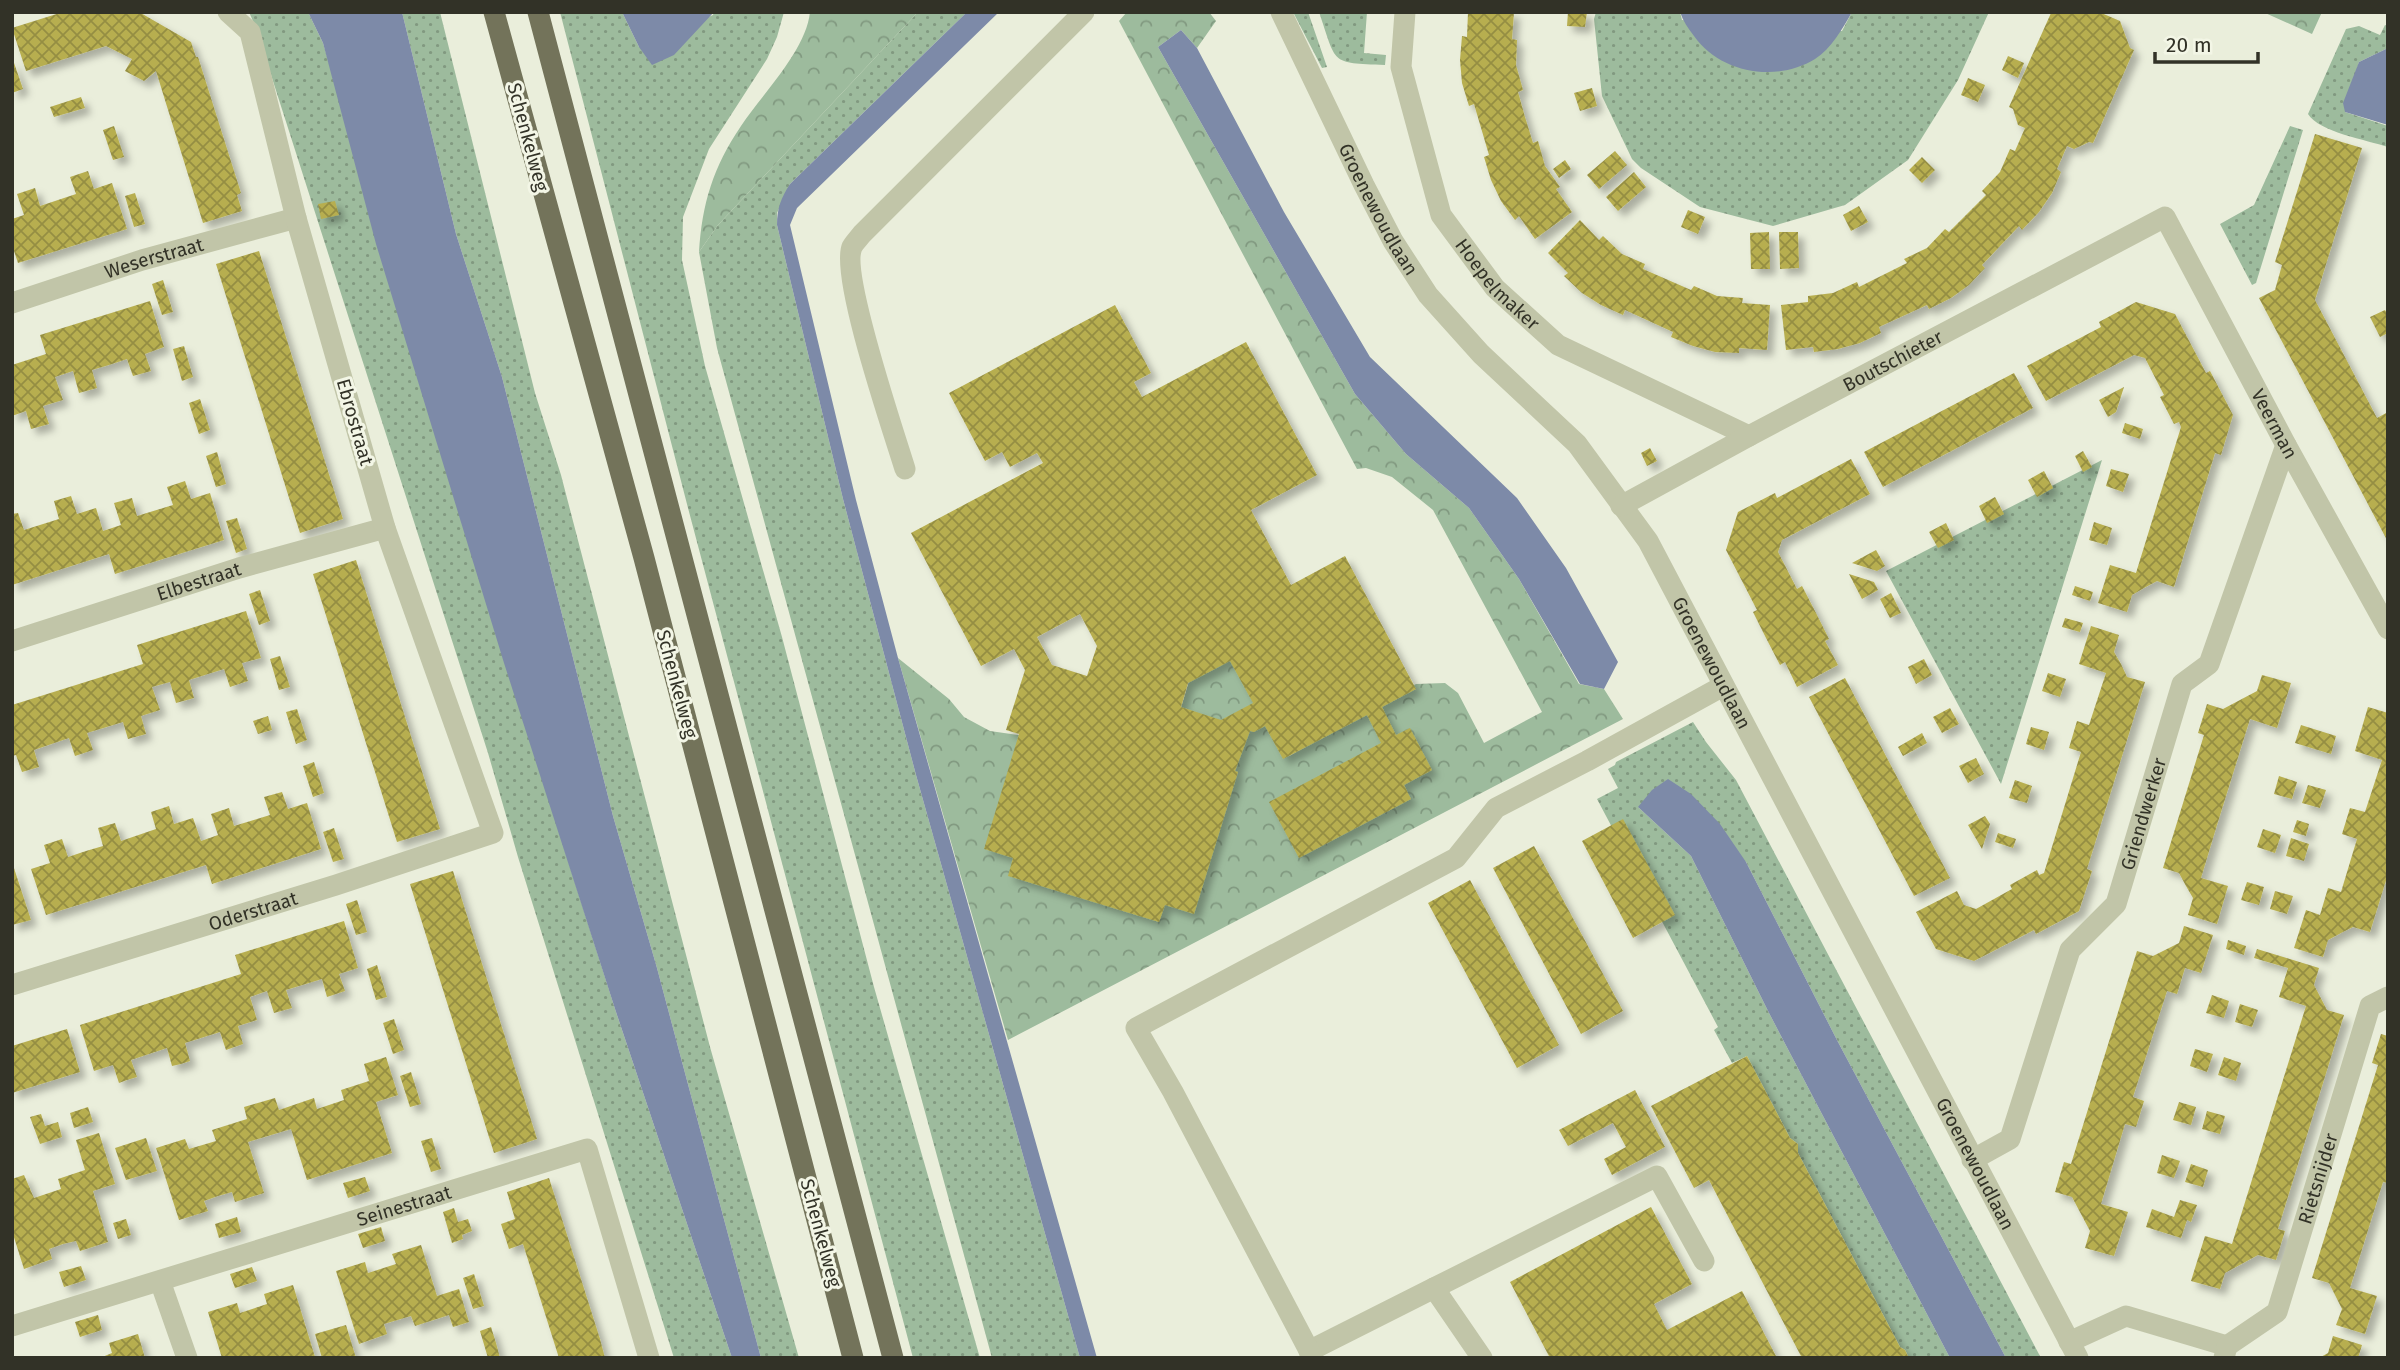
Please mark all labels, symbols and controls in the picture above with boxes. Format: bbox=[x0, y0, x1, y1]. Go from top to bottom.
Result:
scale bar bbox=[2155, 21, 2258, 65]
text: 20 m bbox=[2166, 32, 2212, 58]
street label: Schenkelweg bbox=[502, 80, 554, 194]
street label: Groenewoudlaan bbox=[1334, 140, 1423, 279]
street label: Weserstraat bbox=[101, 232, 206, 283]
street label: Hoepelmaker bbox=[1451, 234, 1545, 335]
street label: Boutschieter bbox=[1839, 324, 1947, 396]
street label: Ebrostraat bbox=[332, 376, 378, 468]
street label: Veerman bbox=[2247, 385, 2303, 463]
street label: Elbestraat bbox=[154, 557, 244, 605]
street label: Groenewoudlaan bbox=[1668, 593, 1756, 733]
street label: Schenkelweg bbox=[651, 627, 703, 741]
street label: Griendwerker bbox=[2115, 754, 2171, 873]
street label: Oderstraat bbox=[206, 886, 300, 935]
street label: Groenewoudlaan bbox=[1931, 1094, 2020, 1234]
street label: Rietsnijder bbox=[2293, 1130, 2342, 1227]
street label: Schenkelweg bbox=[795, 1176, 847, 1290]
street label: Seinestraat bbox=[354, 1180, 454, 1231]

